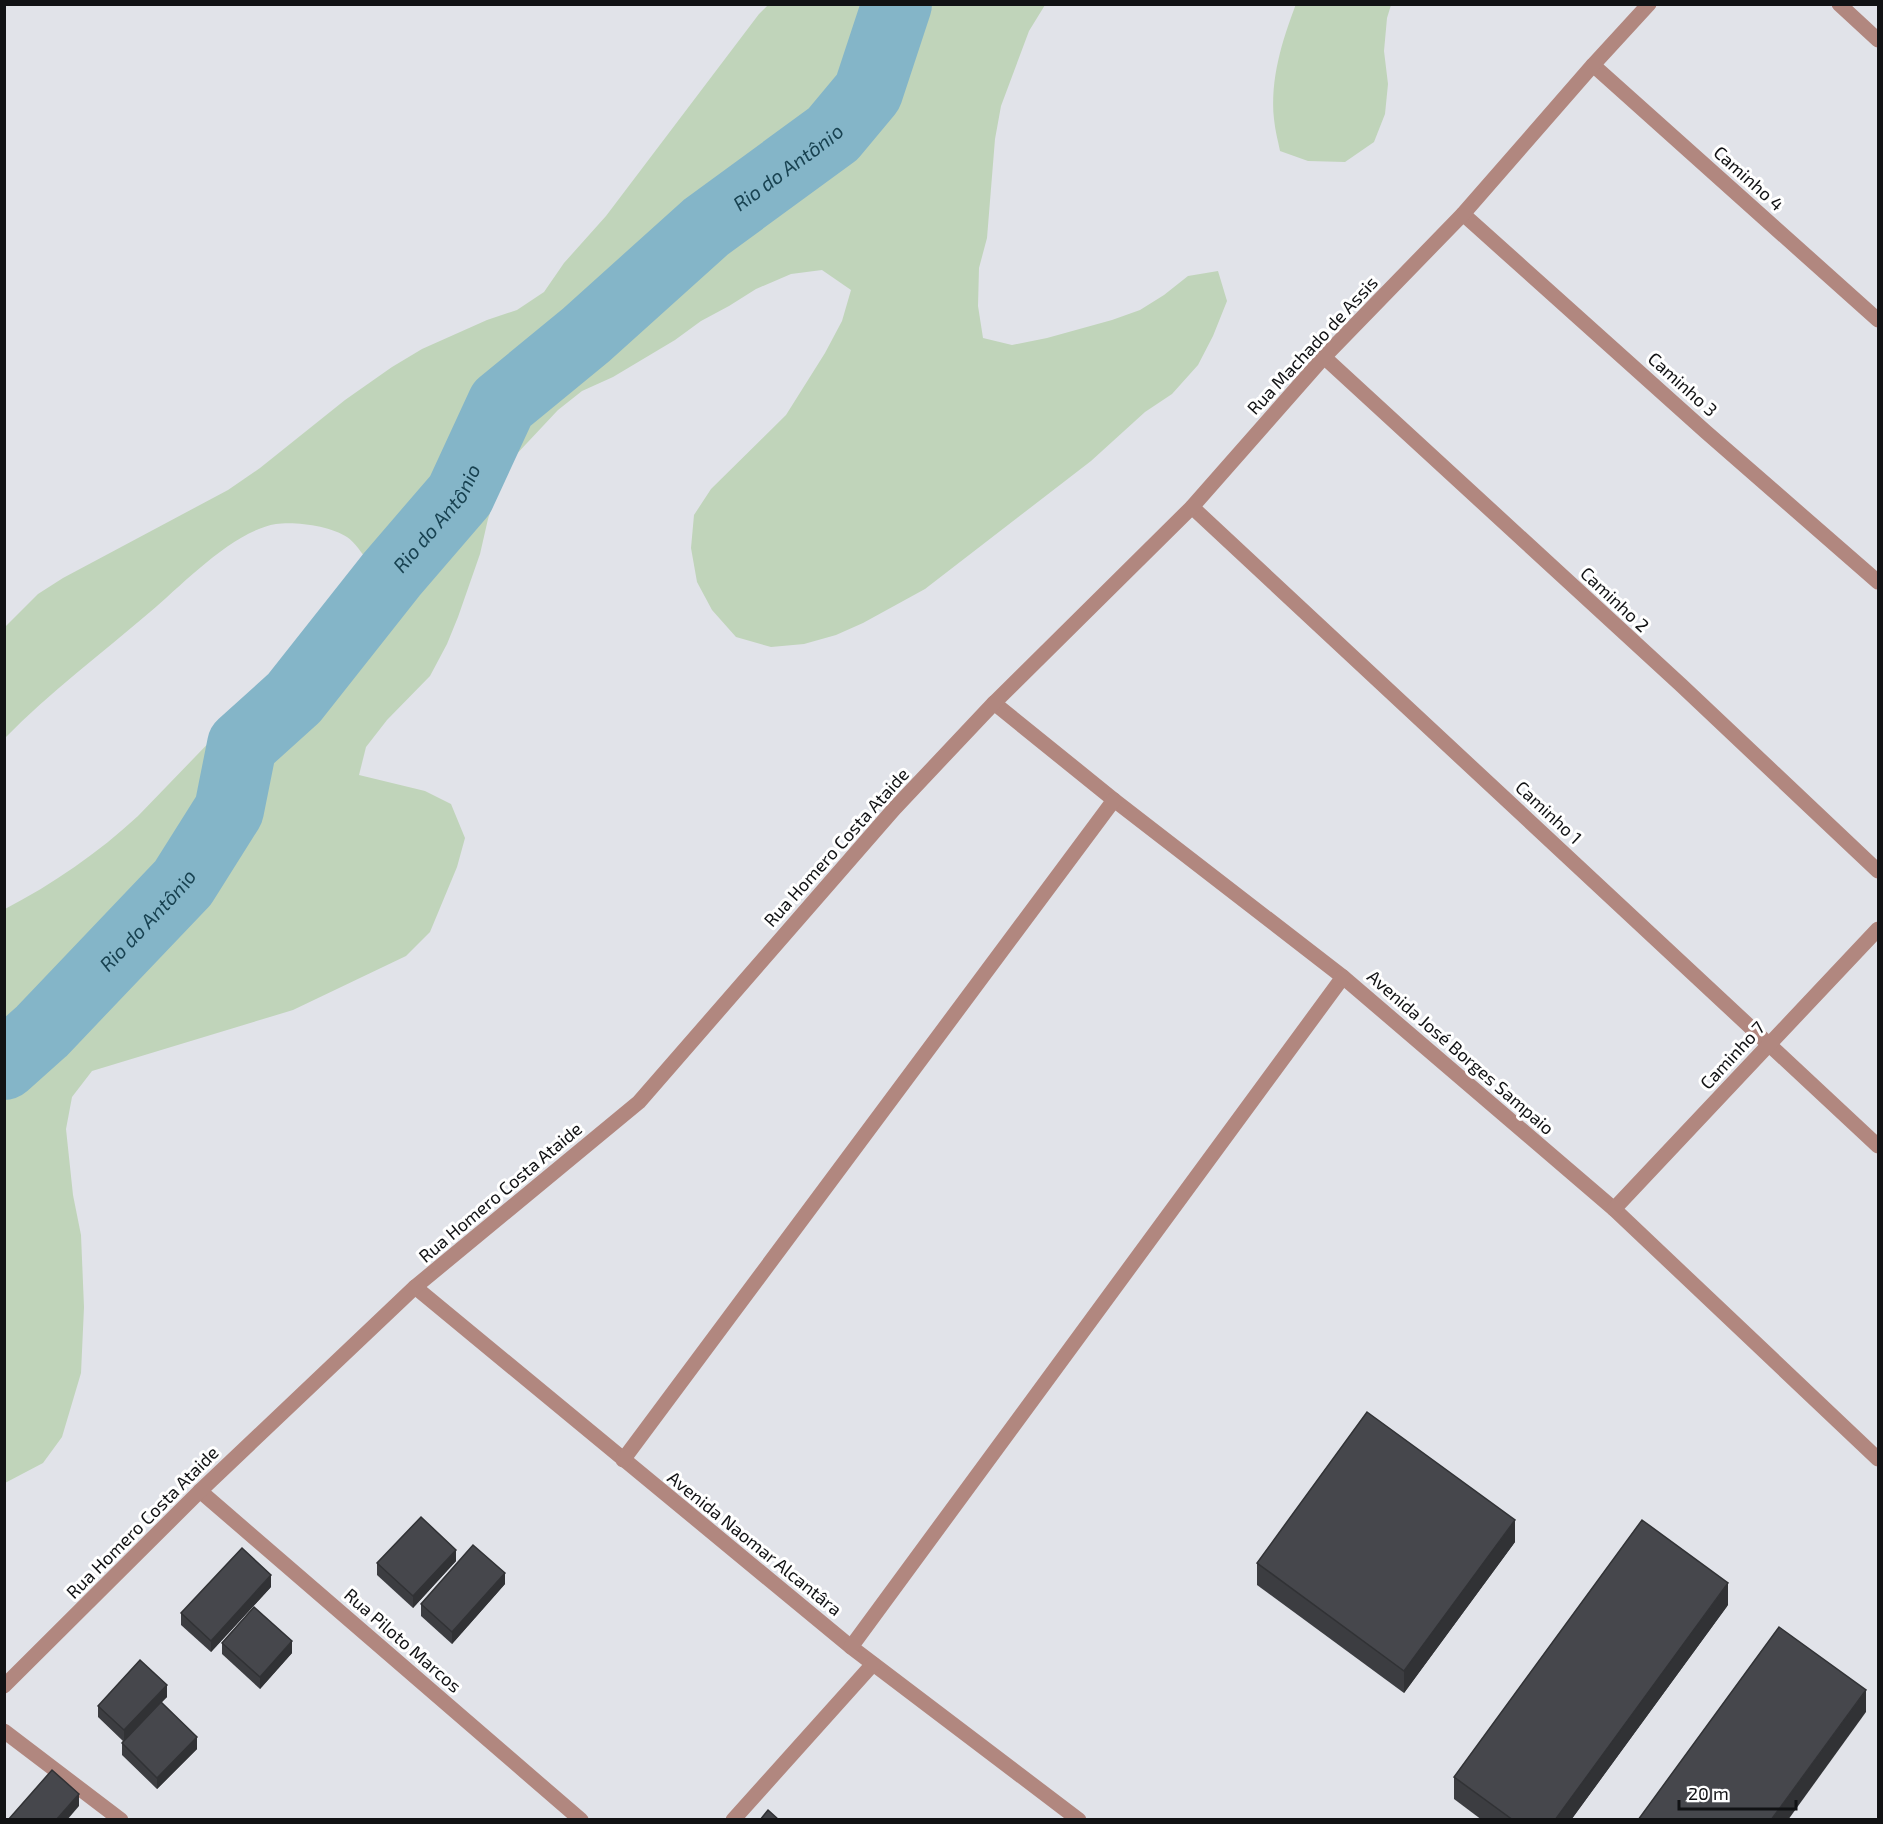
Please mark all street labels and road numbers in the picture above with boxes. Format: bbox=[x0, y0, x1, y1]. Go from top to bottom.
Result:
street label: Caminho 4 bbox=[1709, 141, 1789, 215]
street label: Rua Machado de Assis bbox=[1242, 271, 1382, 419]
street label: Caminho 3 bbox=[1644, 347, 1722, 421]
street label: Caminho 2 bbox=[1576, 562, 1654, 636]
street label: Rua Homero Costa Ataide bbox=[759, 763, 913, 931]
street label: Caminho 1 bbox=[1511, 776, 1587, 848]
street label: Avenida José Borges Sampaio bbox=[1363, 965, 1559, 1139]
street label: Caminho 7 bbox=[1695, 1017, 1769, 1093]
street label: Rua Homero Costa Ataide bbox=[414, 1117, 586, 1267]
street label: Rua Homero Costa Ataide bbox=[61, 1441, 223, 1603]
street label: Avenida Naomar Alcantâra bbox=[664, 1466, 846, 1620]
street label: Rua Piloto Marcos bbox=[340, 1583, 466, 1697]

